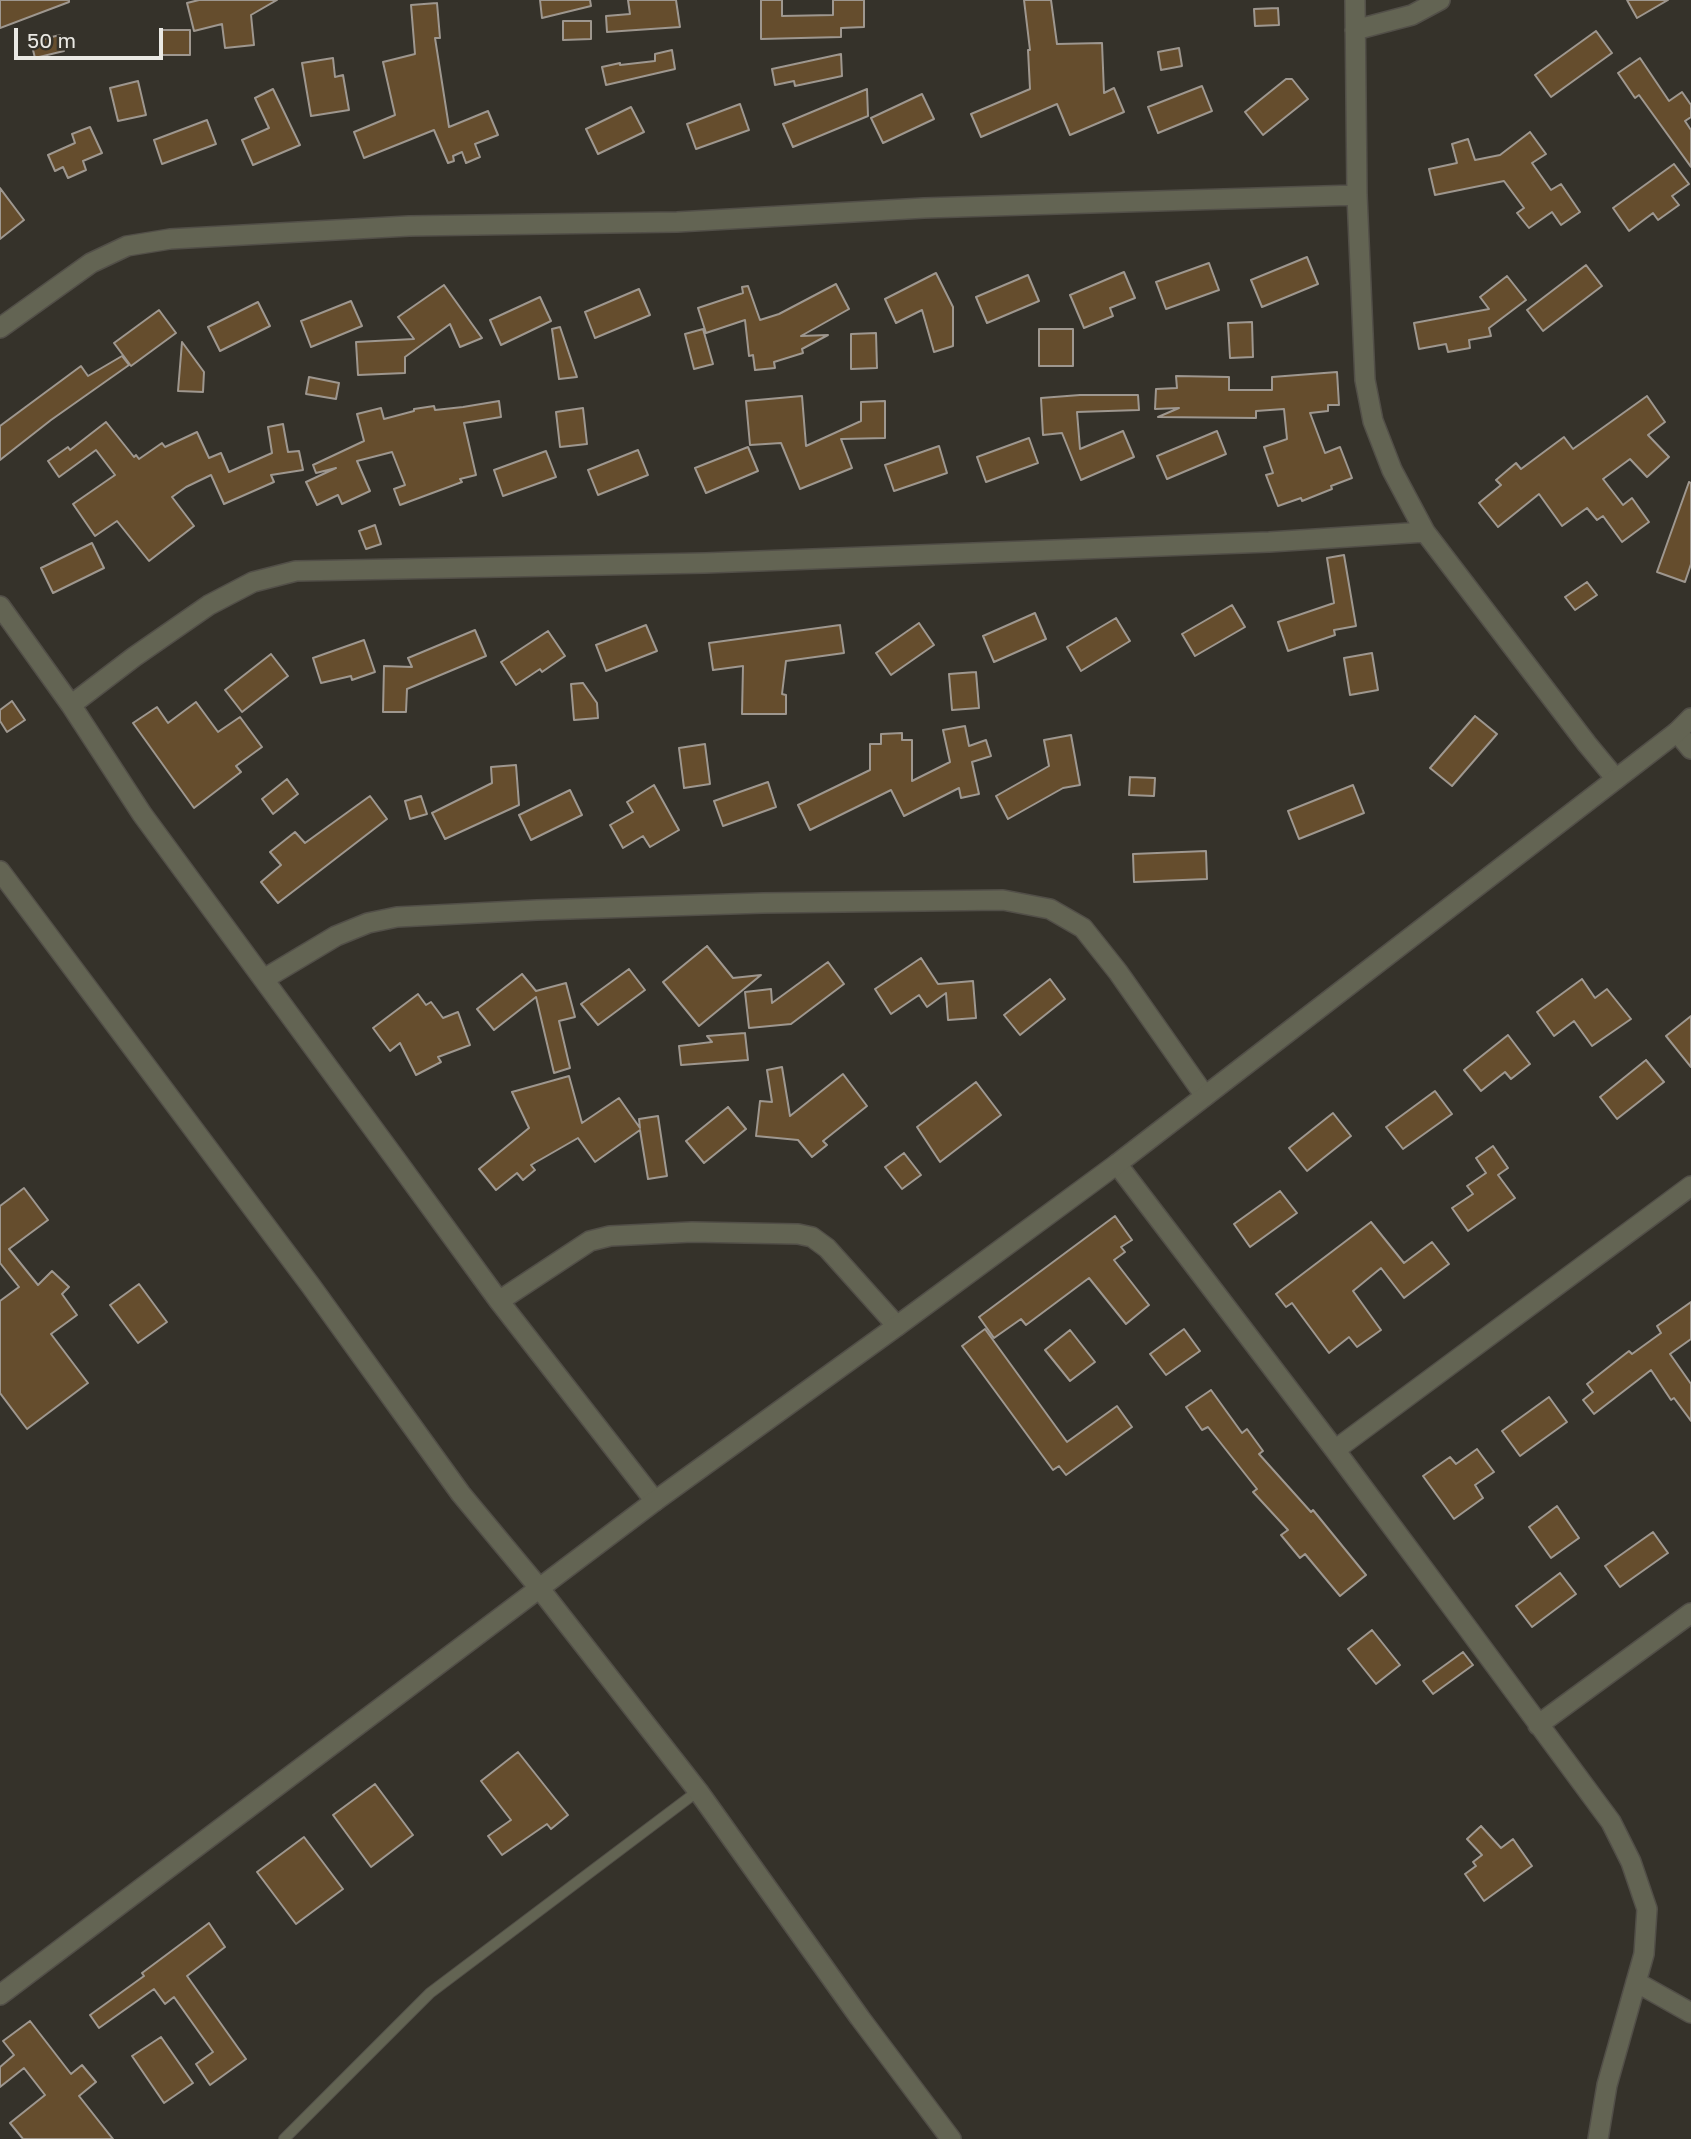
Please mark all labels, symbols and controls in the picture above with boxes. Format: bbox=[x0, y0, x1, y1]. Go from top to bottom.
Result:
scale bar bbox=[18, 14, 166, 58]
text: 50 m bbox=[27, 27, 76, 53]

